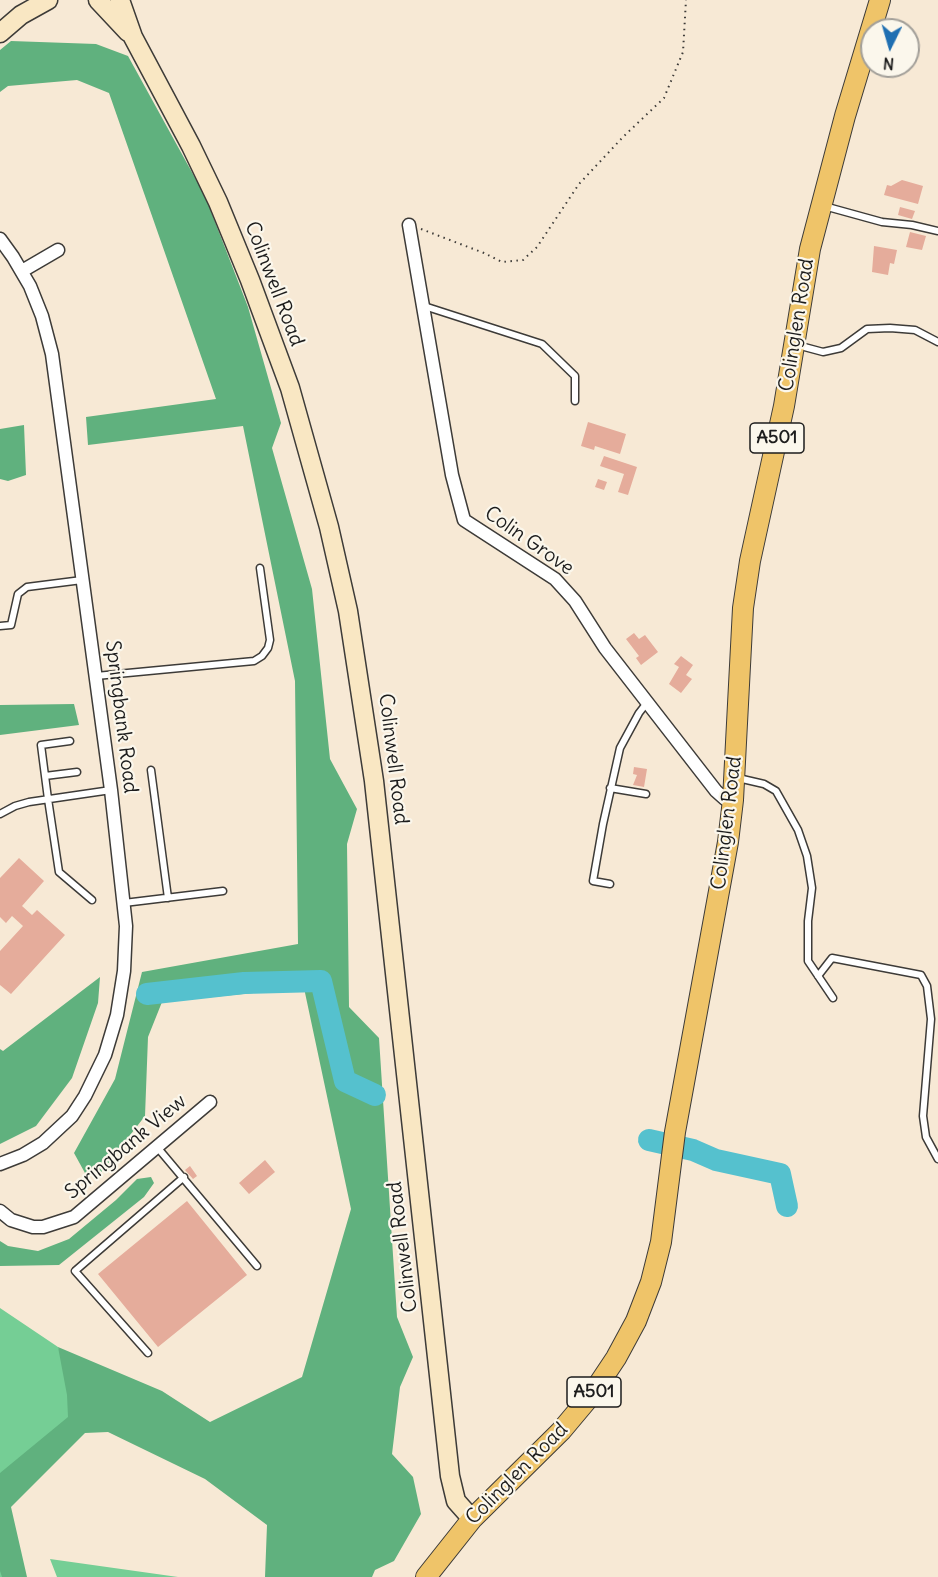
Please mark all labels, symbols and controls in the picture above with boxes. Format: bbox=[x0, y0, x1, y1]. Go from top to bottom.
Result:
north arrow bbox=[860, 18, 920, 78]
text: N bbox=[882, 53, 895, 74]
street label: Colinwell Road bbox=[239, 218, 309, 350]
street label: Colinglen Road bbox=[775, 257, 819, 393]
road number: A501 bbox=[750, 423, 804, 453]
street label: Colin Grove bbox=[480, 501, 578, 581]
street label: Springbank Road bbox=[100, 639, 142, 795]
street label: Colinwell Road bbox=[373, 692, 413, 826]
street label: Colinglen Road bbox=[707, 755, 747, 891]
street label: Springbank View bbox=[61, 1089, 191, 1205]
street label: Colinwell Road bbox=[383, 1180, 423, 1314]
road number: A501 bbox=[567, 1377, 621, 1407]
street label: Colinglen Road bbox=[461, 1418, 573, 1530]

